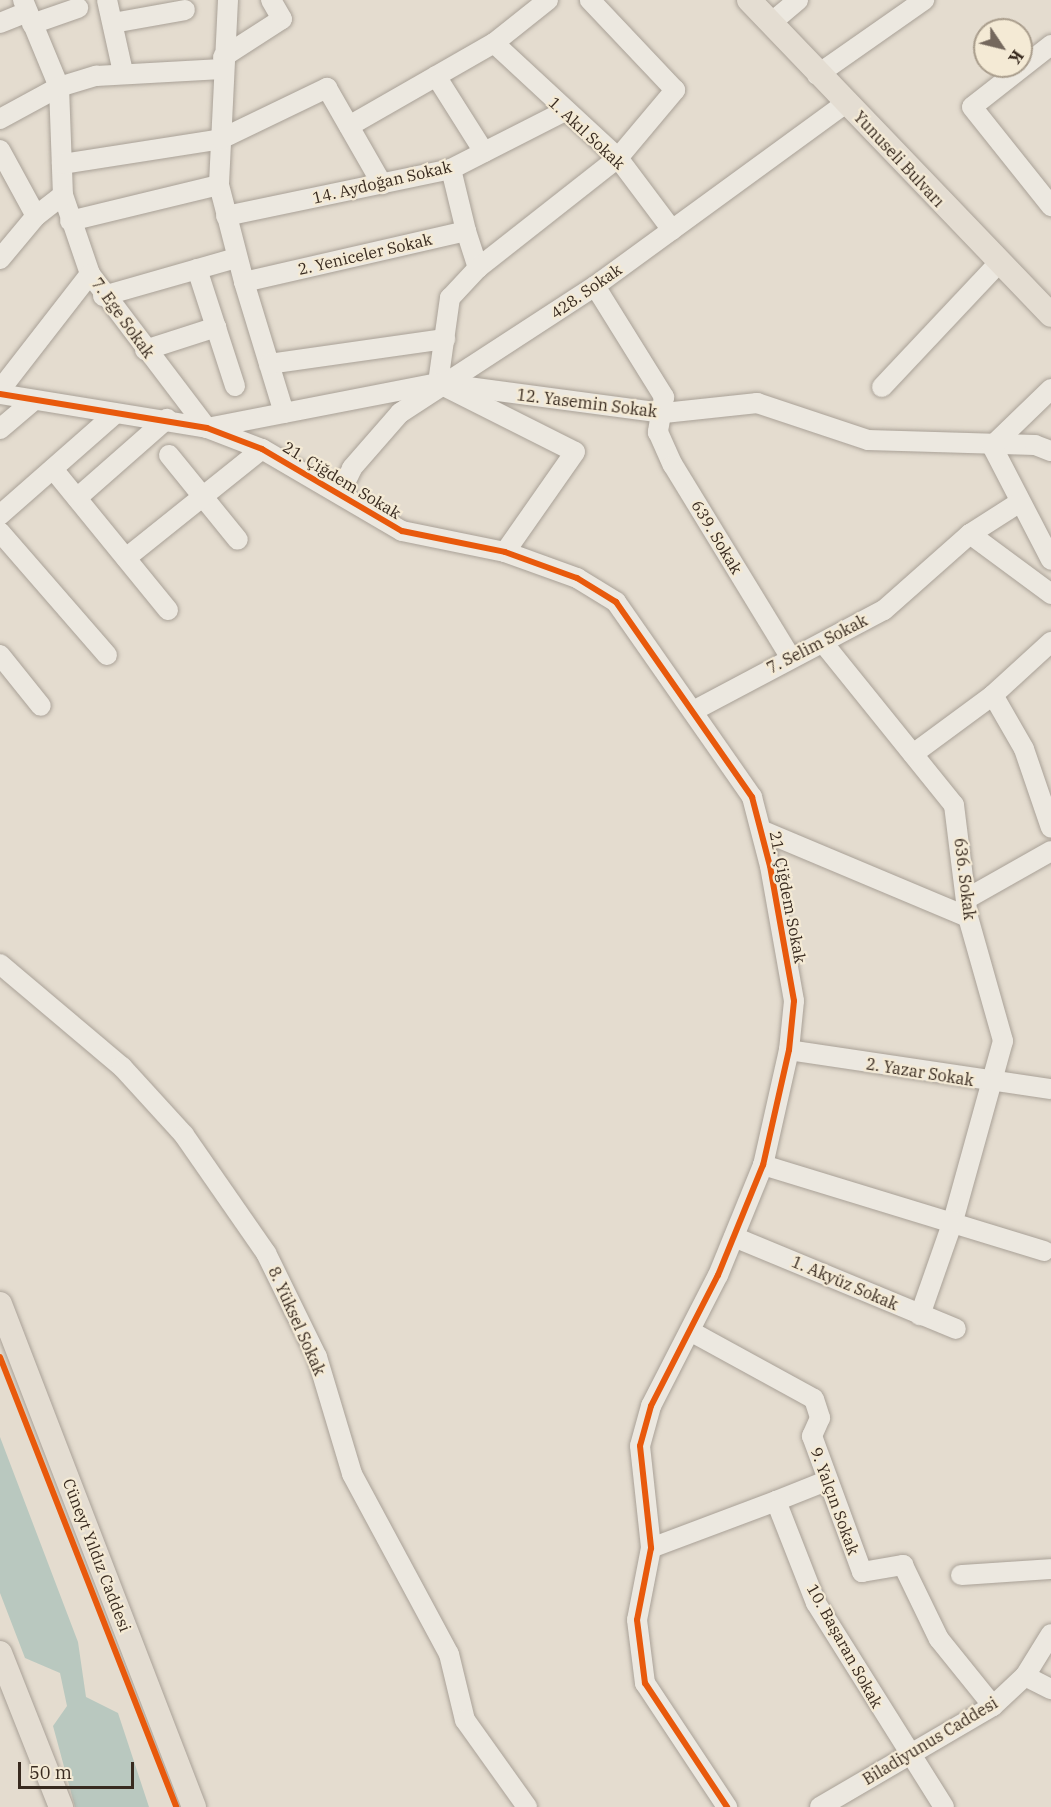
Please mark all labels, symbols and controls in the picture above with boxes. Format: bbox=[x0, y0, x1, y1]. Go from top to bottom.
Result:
north arrow bbox=[973, 18, 1033, 78]
text: K bbox=[1004, 46, 1028, 68]
street label: 1. Akıl Sokak bbox=[545, 93, 629, 173]
street label: Yunuseli Bulvarı bbox=[850, 107, 948, 211]
street label: 14. Aydoğan Sokak bbox=[310, 157, 454, 207]
street label: 2. Yeniceler Sokak bbox=[296, 229, 434, 279]
street label: 428. Sokak bbox=[547, 259, 625, 323]
street label: 7. Ege Sokak bbox=[87, 274, 159, 362]
street label: 12. Yasemin Sokak bbox=[516, 385, 658, 421]
street label: 21. Çiğdem Sokak bbox=[279, 437, 405, 523]
street label: 639. Sokak bbox=[687, 497, 747, 577]
street label: 7. Selim Sokak bbox=[764, 610, 870, 678]
street label: 21. Çiğdem Sokak bbox=[766, 829, 810, 965]
street label: 636. Sokak bbox=[950, 837, 980, 921]
street label: 2. Yazar Sokak bbox=[865, 1054, 975, 1090]
street label: 1. Akyüz Sokak bbox=[789, 1252, 901, 1314]
street label: 8. Yüksel Sokak bbox=[264, 1264, 330, 1378]
street label: 9. Yalçın Sokak bbox=[807, 1445, 863, 1557]
street label: Cüneyt Yıldız Caddesi bbox=[59, 1476, 135, 1634]
street label: 10. Başaran Sokak bbox=[803, 1581, 887, 1711]
street label: Biladiyunus Caddesi bbox=[859, 1693, 1001, 1789]
scale bar bbox=[21, 1750, 136, 1788]
text: 50 m bbox=[29, 1761, 72, 1784]

